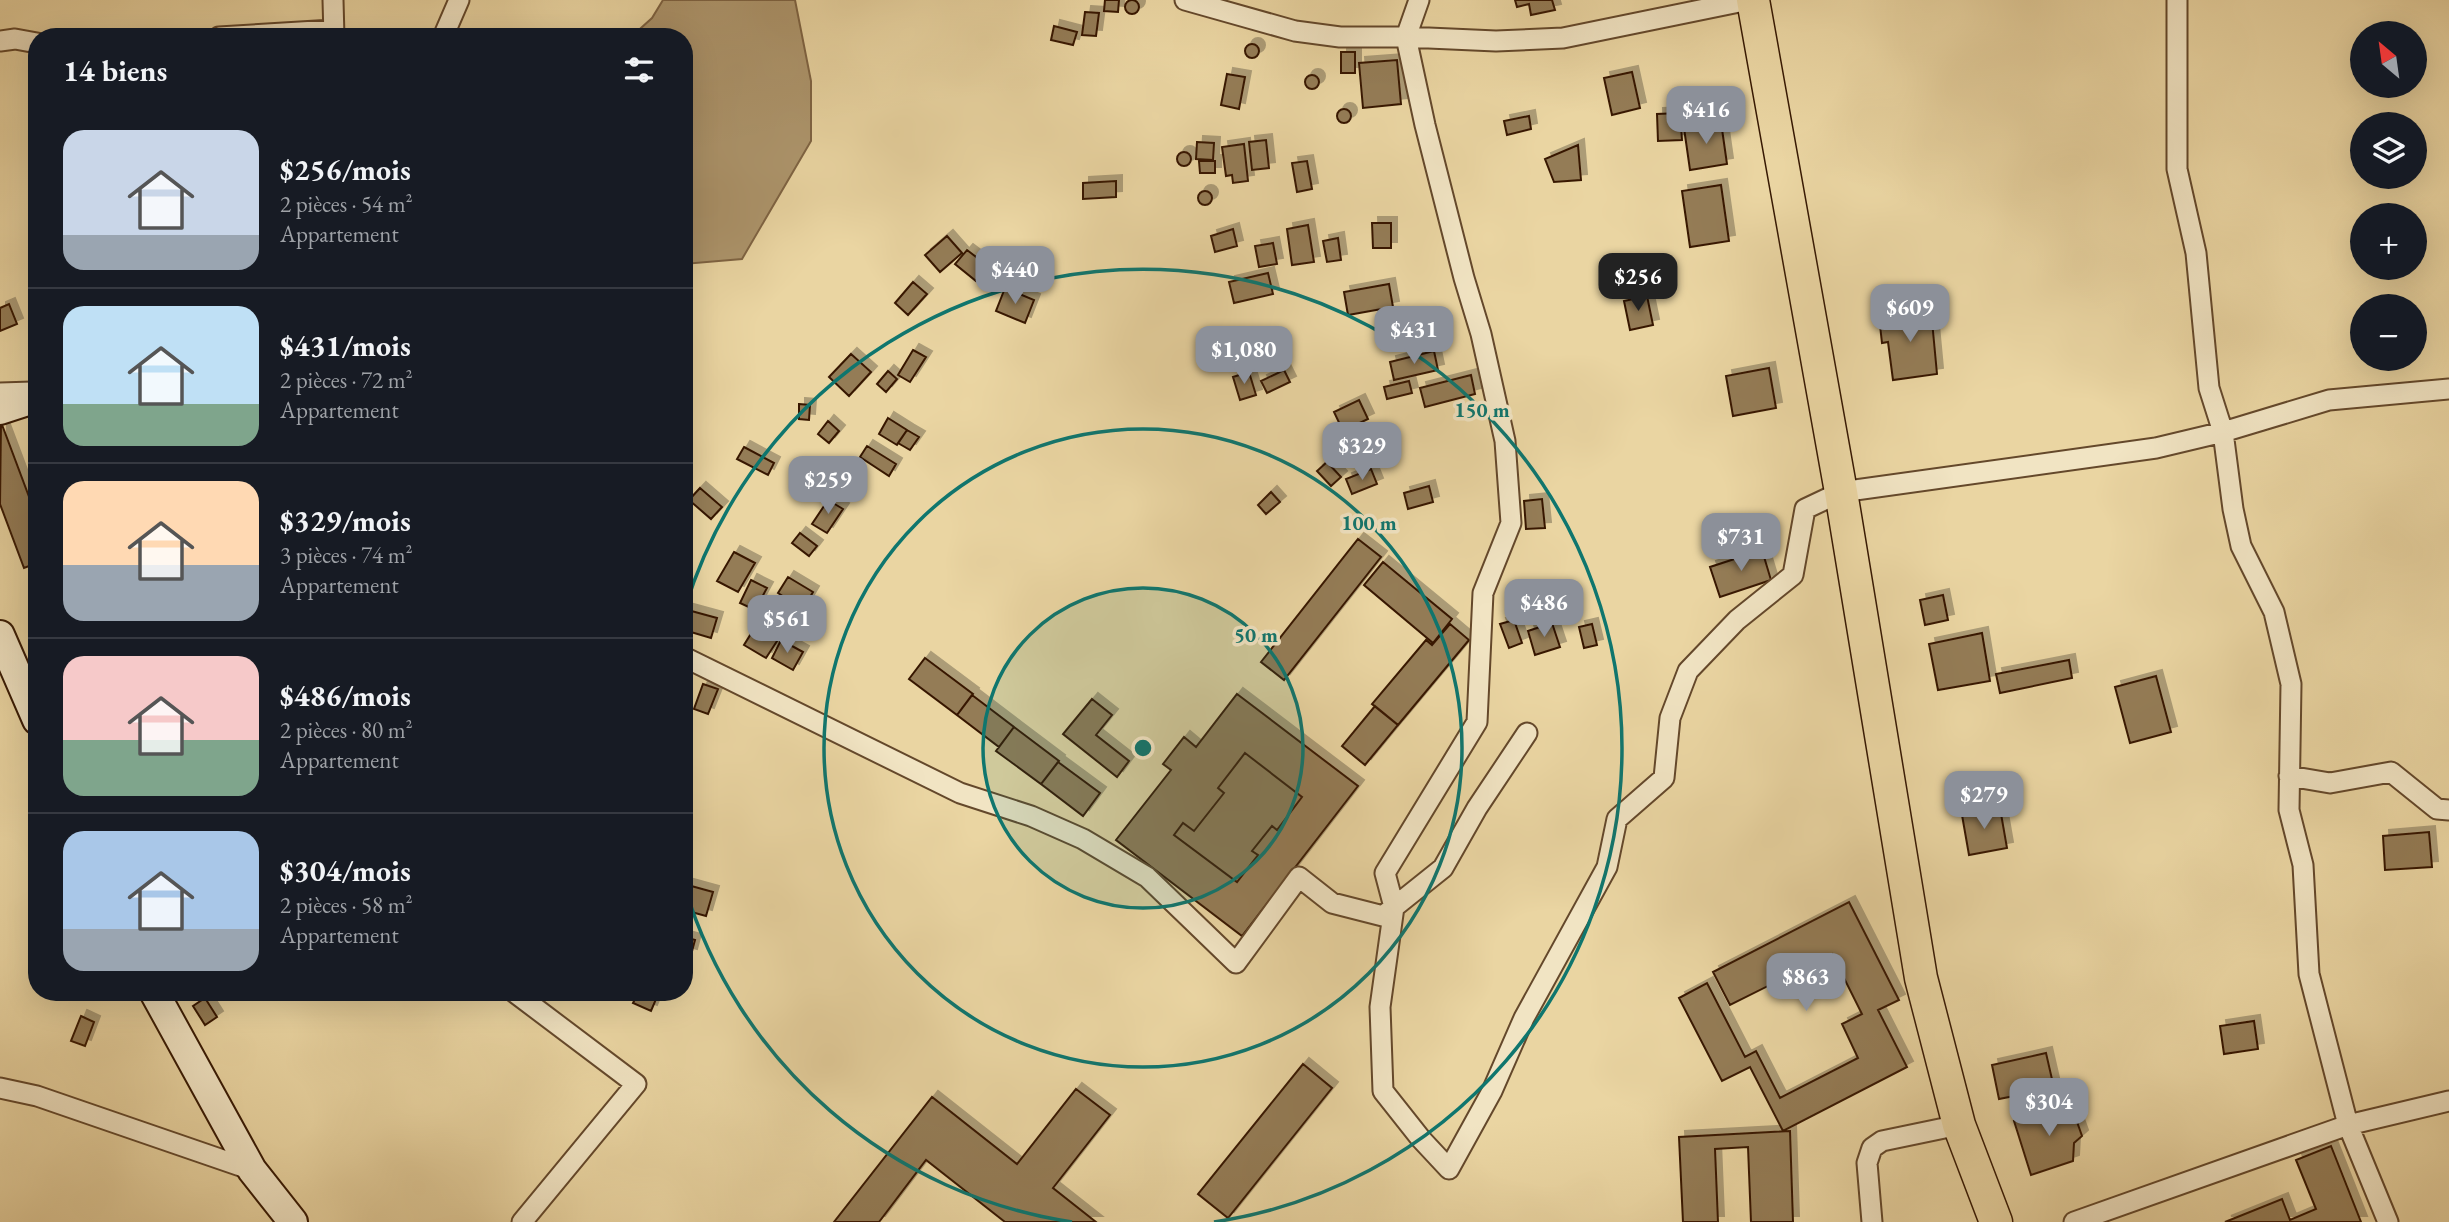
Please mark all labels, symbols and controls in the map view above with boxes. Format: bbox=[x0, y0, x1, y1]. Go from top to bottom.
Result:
north arrow bbox=[2350, 21, 2427, 98]
map controls bbox=[2350, 21, 2427, 371]
text: 14 biens bbox=[63, 51, 167, 90]
icon: filters bbox=[620, 51, 658, 89]
pin: $416 bbox=[1665, 86, 1747, 146]
text: $416 bbox=[1682, 94, 1730, 124]
button: layers bbox=[2350, 112, 2427, 189]
text: $256/mois bbox=[280, 150, 411, 189]
icon: home bbox=[119, 158, 203, 242]
text: 2 pièces · 54 m² bbox=[280, 189, 413, 219]
button: + bbox=[2350, 203, 2427, 280]
text: Appartement bbox=[280, 219, 399, 249]
pin: $440 bbox=[974, 246, 1056, 306]
text: $440 bbox=[991, 254, 1039, 284]
pin: $256 bbox=[1597, 254, 1679, 313]
text: $256 bbox=[1614, 261, 1662, 291]
pin: $609 bbox=[1869, 284, 1951, 344]
text: $609 bbox=[1886, 292, 1934, 322]
button: − bbox=[2350, 294, 2427, 371]
pin: $431 bbox=[1373, 306, 1455, 366]
text: $431 bbox=[1390, 314, 1438, 344]
text: $431/mois bbox=[280, 326, 411, 365]
pin: $1,080 bbox=[1187, 326, 1301, 386]
icon: home bbox=[119, 334, 203, 418]
text: $1,080 bbox=[1212, 334, 1276, 364]
text: 2 pièces · 72 m² bbox=[280, 365, 413, 395]
text: Appartement bbox=[280, 395, 399, 425]
text: 150 m bbox=[1454, 396, 1510, 423]
pin: $329 bbox=[1321, 422, 1403, 482]
text: $329 bbox=[1338, 430, 1386, 460]
pin: $259 bbox=[787, 456, 869, 516]
text: $259 bbox=[804, 464, 852, 494]
text: $329/mois bbox=[280, 501, 411, 540]
icon: home bbox=[119, 509, 203, 593]
text: 100 m bbox=[1341, 509, 1397, 536]
pin: $731 bbox=[1700, 514, 1782, 573]
text: $731 bbox=[1717, 521, 1765, 551]
text: 3 pièces · 74 m² bbox=[280, 540, 413, 570]
text: Appartement bbox=[280, 570, 399, 600]
pin: $486 bbox=[1503, 580, 1585, 639]
text: $486 bbox=[1520, 587, 1568, 617]
pin: $561 bbox=[746, 596, 828, 655]
text: $561 bbox=[763, 603, 811, 633]
text: 50 m bbox=[1234, 621, 1278, 648]
text: $486/mois bbox=[280, 676, 411, 715]
icon: home bbox=[119, 684, 203, 768]
text: 2 pièces · 80 m² bbox=[280, 715, 413, 745]
centre of rings bbox=[1131, 736, 1155, 760]
text: Appartement bbox=[280, 745, 399, 775]
pin: $279 bbox=[1943, 772, 2025, 831]
text: $279 bbox=[1960, 779, 2008, 809]
text: $304/mois bbox=[280, 851, 411, 890]
icon: home bbox=[119, 859, 203, 943]
text: 2 pièces · 58 m² bbox=[280, 890, 413, 920]
text: Appartement bbox=[280, 920, 399, 950]
pin: $863 bbox=[1765, 954, 1847, 1013]
text: $863 bbox=[1782, 961, 1830, 991]
pin: $304 bbox=[2008, 1078, 2090, 1138]
text: $304 bbox=[2025, 1086, 2073, 1116]

